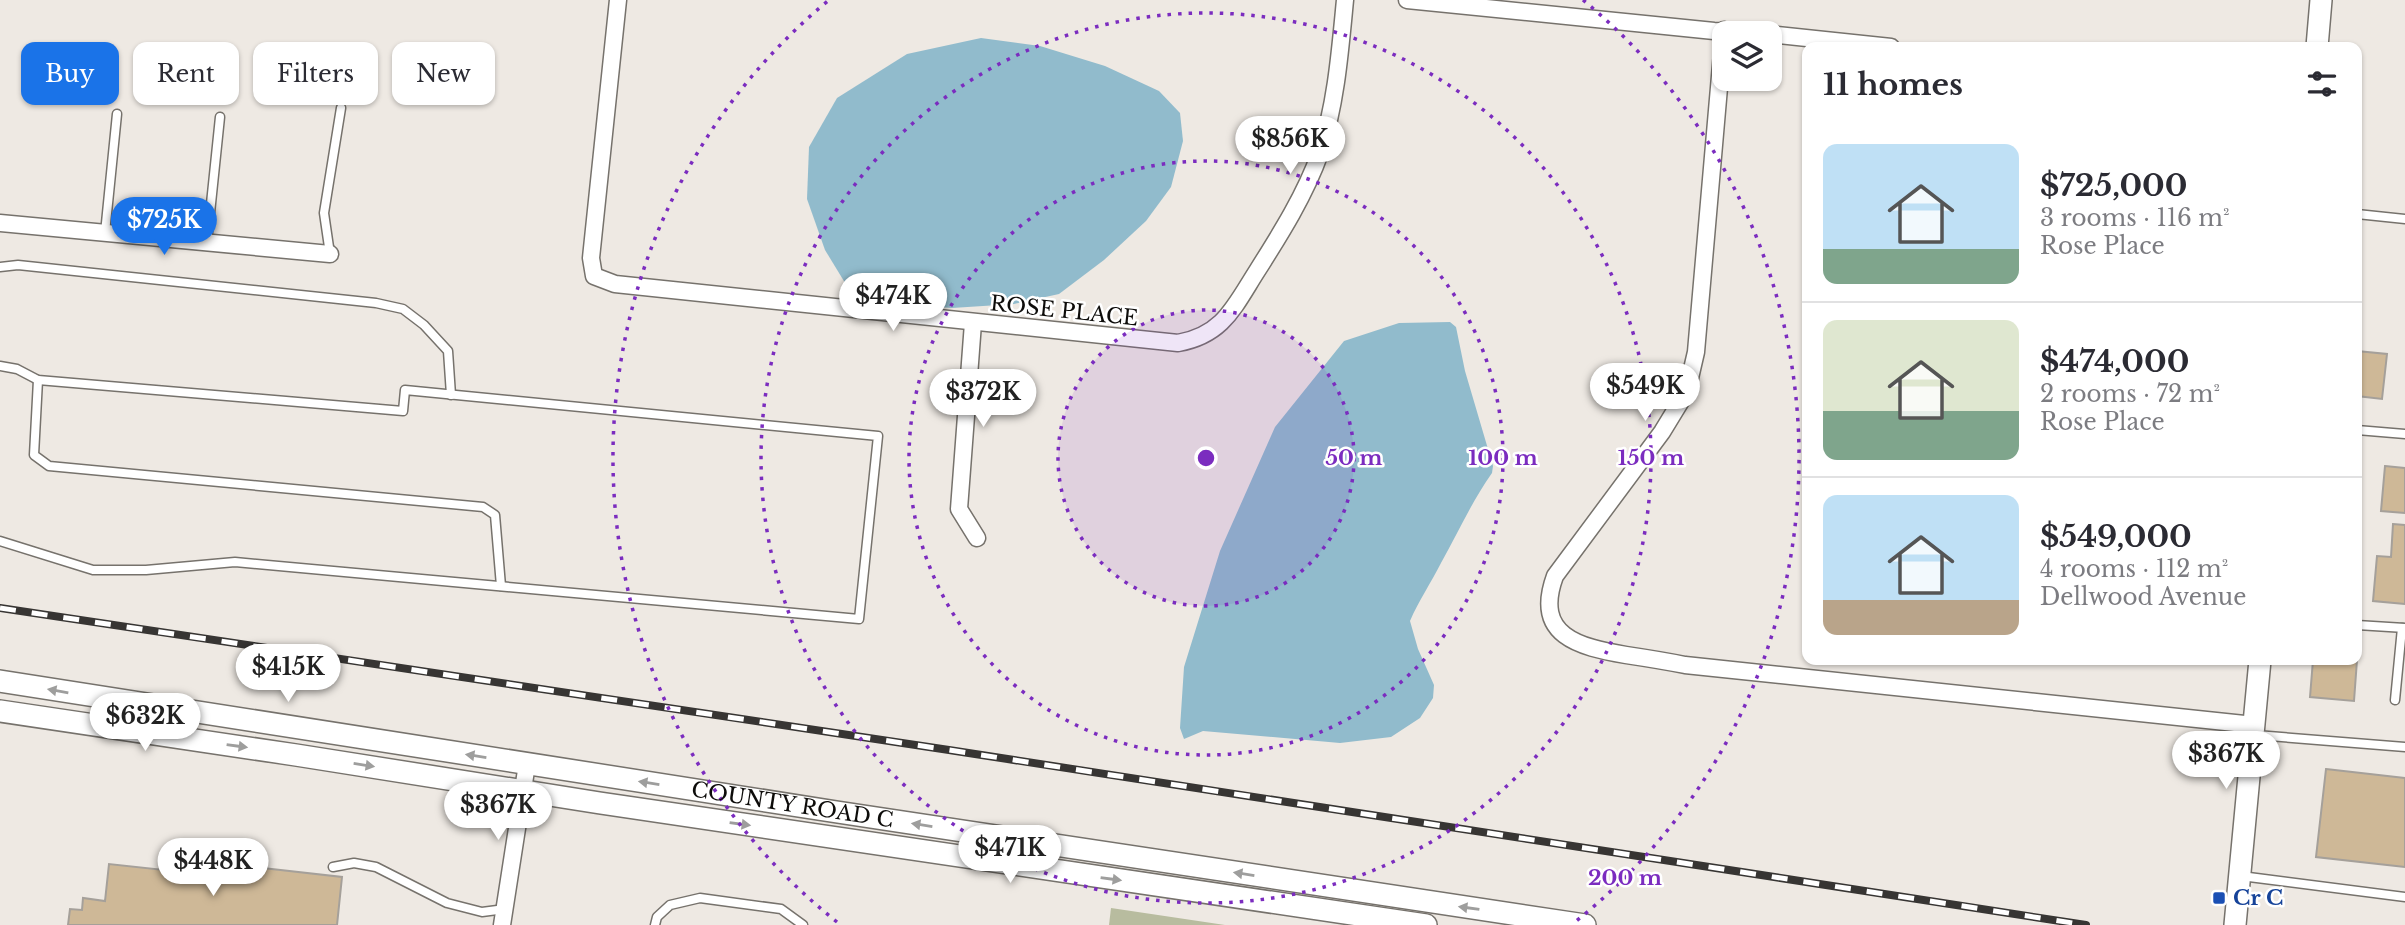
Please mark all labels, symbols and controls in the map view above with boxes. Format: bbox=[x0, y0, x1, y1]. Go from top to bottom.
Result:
map controls bbox=[1712, 21, 1782, 91]
button: layers bbox=[1712, 21, 1782, 91]
chip: Buy bbox=[21, 42, 119, 105]
chip: Rent bbox=[133, 42, 239, 105]
chip: Filters bbox=[253, 42, 378, 105]
chip: New bbox=[392, 42, 495, 105]
icon: filters bbox=[2303, 65, 2341, 103]
text: 11 homes bbox=[1823, 66, 1963, 103]
pin: $856K bbox=[1241, 116, 1339, 176]
text: $856K bbox=[1251, 125, 1329, 153]
text: $725,000 bbox=[2040, 167, 2187, 204]
icon: home bbox=[1879, 172, 1963, 256]
pin: $725K bbox=[115, 198, 213, 257]
text: 3 rooms · 116 m² bbox=[2040, 204, 2230, 232]
text: $725K bbox=[127, 206, 201, 234]
text: Rose Place bbox=[2040, 232, 2165, 260]
pin: $474K bbox=[844, 274, 942, 333]
text: $474K bbox=[855, 282, 931, 310]
street label: ROSE PLACE bbox=[989, 290, 1139, 332]
text: $474,000 bbox=[2040, 343, 2189, 380]
icon: home bbox=[1879, 348, 1963, 432]
pin: $549K bbox=[1596, 364, 1694, 423]
pin: $372K bbox=[934, 370, 1032, 429]
text: $549K bbox=[1606, 372, 1684, 400]
text: $372K bbox=[945, 378, 1021, 406]
text: 2 rooms · 72 m² bbox=[2040, 380, 2220, 408]
text: Rose Place bbox=[2040, 408, 2165, 436]
text: 50 m bbox=[1325, 445, 1383, 471]
text: 100 m bbox=[1468, 445, 1538, 471]
text: 150 m bbox=[1618, 445, 1684, 471]
centre of rings bbox=[1194, 446, 1218, 470]
text: $549,000 bbox=[2040, 518, 2192, 555]
icon: home bbox=[1879, 523, 1963, 607]
text: 4 rooms · 112 m² bbox=[2040, 555, 2228, 583]
text: Dellwood Avenue bbox=[2040, 583, 2246, 611]
pin: $415K bbox=[239, 644, 337, 704]
text: $415K bbox=[252, 653, 324, 681]
one-way arrow bbox=[47, 685, 69, 696]
pin: $632K bbox=[96, 694, 194, 753]
text: $632K bbox=[106, 702, 184, 730]
pin: $367K bbox=[2177, 732, 2275, 791]
text: $367K bbox=[2188, 740, 2264, 768]
one-way arrow bbox=[226, 741, 248, 752]
one-way arrow bbox=[465, 750, 487, 761]
one-way arrow bbox=[353, 760, 375, 771]
street label: COUNTY ROAD C bbox=[690, 776, 895, 833]
one-way arrow bbox=[638, 777, 660, 788]
pin: $367K bbox=[449, 782, 547, 842]
text: $367K bbox=[460, 791, 536, 819]
one-way arrow bbox=[729, 819, 751, 830]
one-way arrow bbox=[911, 819, 933, 830]
pin: $471K bbox=[961, 826, 1059, 885]
text: $471K bbox=[974, 834, 1046, 862]
pin: $448K bbox=[164, 838, 262, 898]
text: $448K bbox=[174, 847, 252, 875]
text: 200 m bbox=[1588, 865, 1662, 891]
one-way arrow bbox=[1233, 868, 1255, 879]
one-way arrow bbox=[1100, 874, 1122, 885]
place label: Cr C bbox=[2233, 885, 2283, 911]
marker: Cr C bbox=[2211, 890, 2227, 906]
one-way arrow bbox=[1458, 902, 1480, 913]

